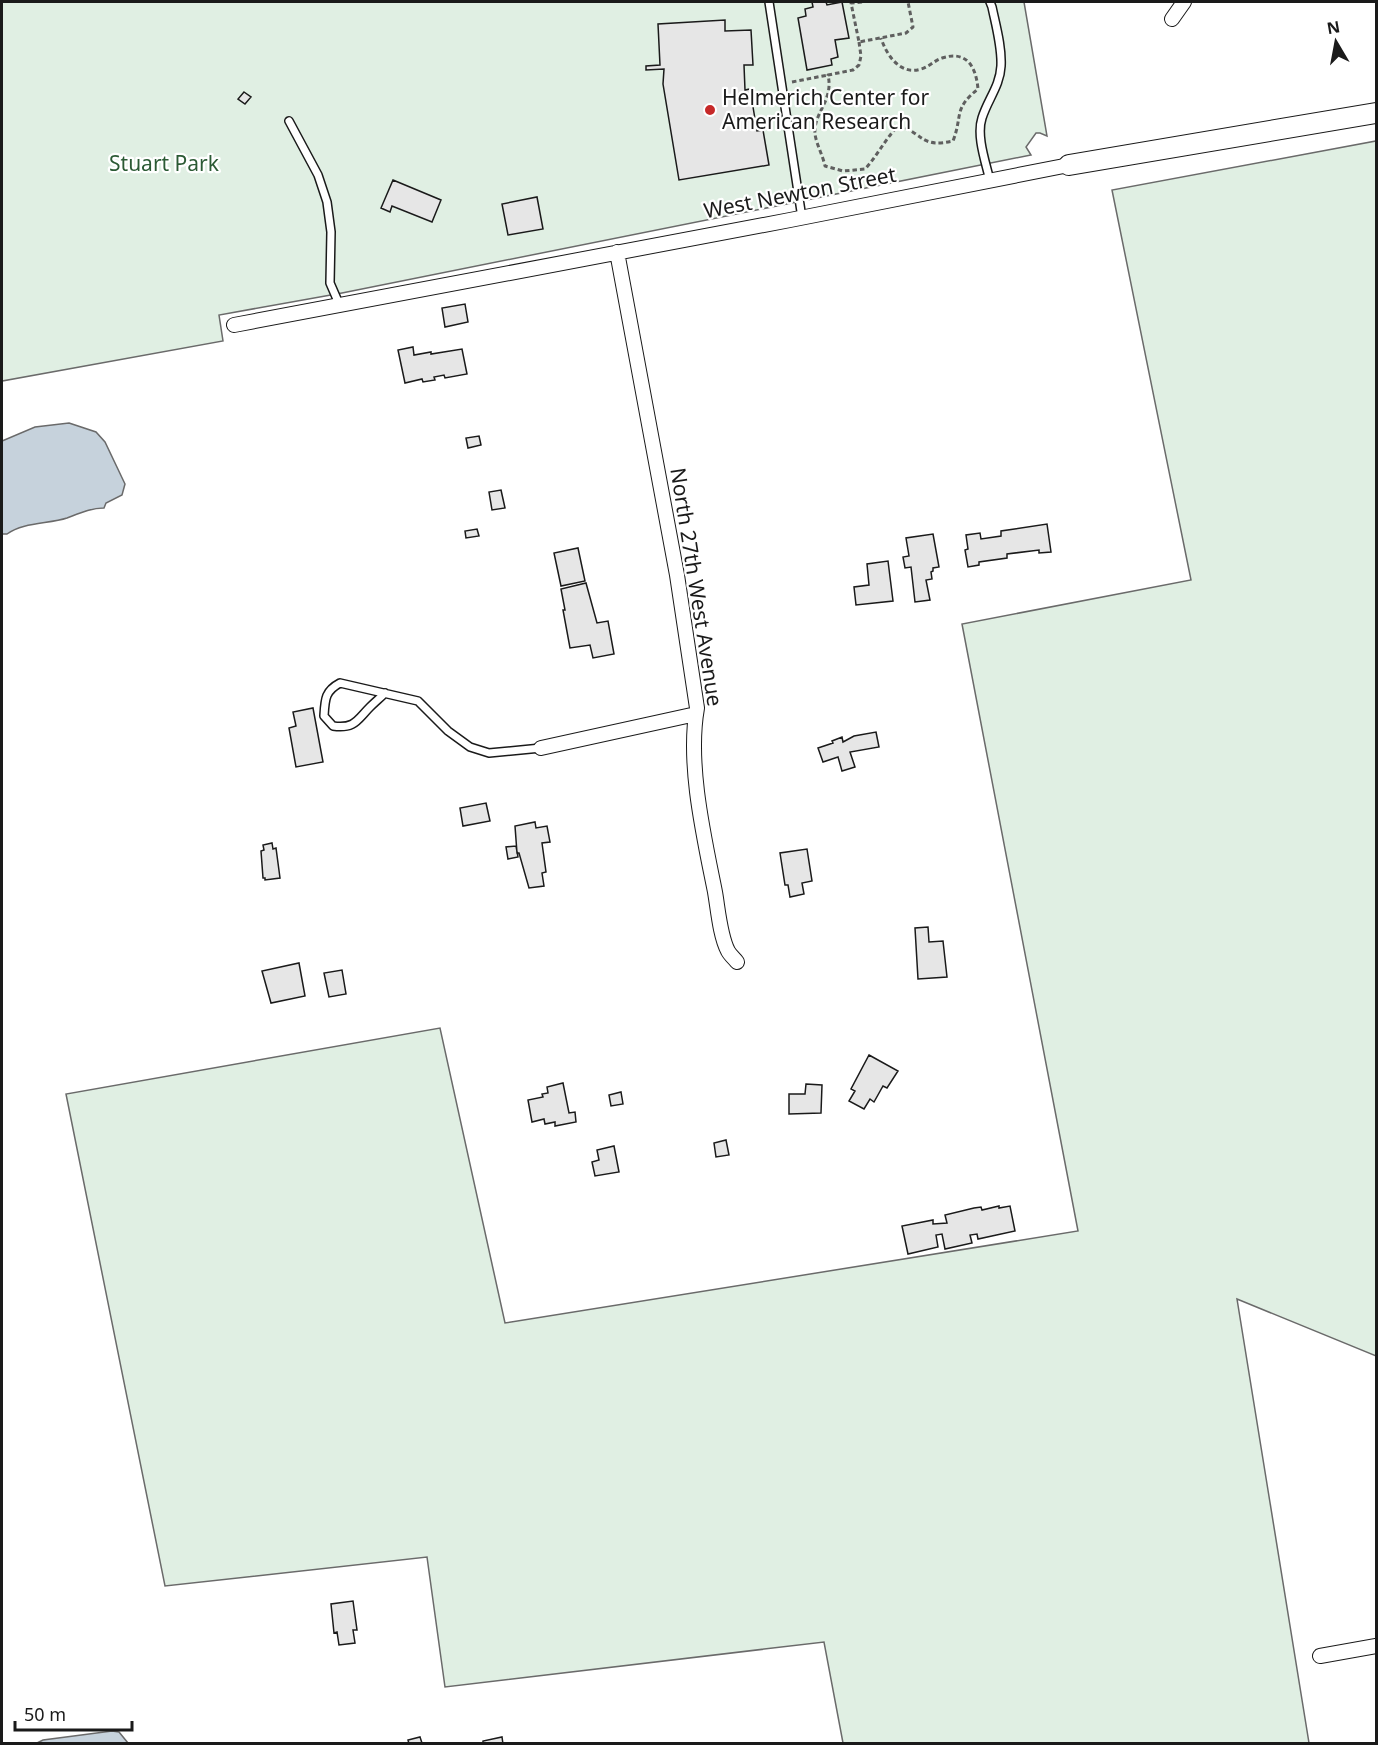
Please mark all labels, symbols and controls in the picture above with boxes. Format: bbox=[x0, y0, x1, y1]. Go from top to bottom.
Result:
north arrow bbox=[1306, 12, 1366, 72]
text: N bbox=[1325, 15, 1342, 39]
place label: Helmerich Center for American Research bbox=[722, 83, 929, 135]
marker: Helmerich Center for American Research bbox=[703, 103, 717, 117]
park label: Stuart Park bbox=[109, 149, 220, 177]
street label: West Newton Street bbox=[701, 160, 899, 224]
street label: North 27th West Avenue bbox=[664, 466, 730, 708]
scale bar bbox=[15, 1694, 132, 1732]
text: 50 m bbox=[24, 1702, 66, 1726]

